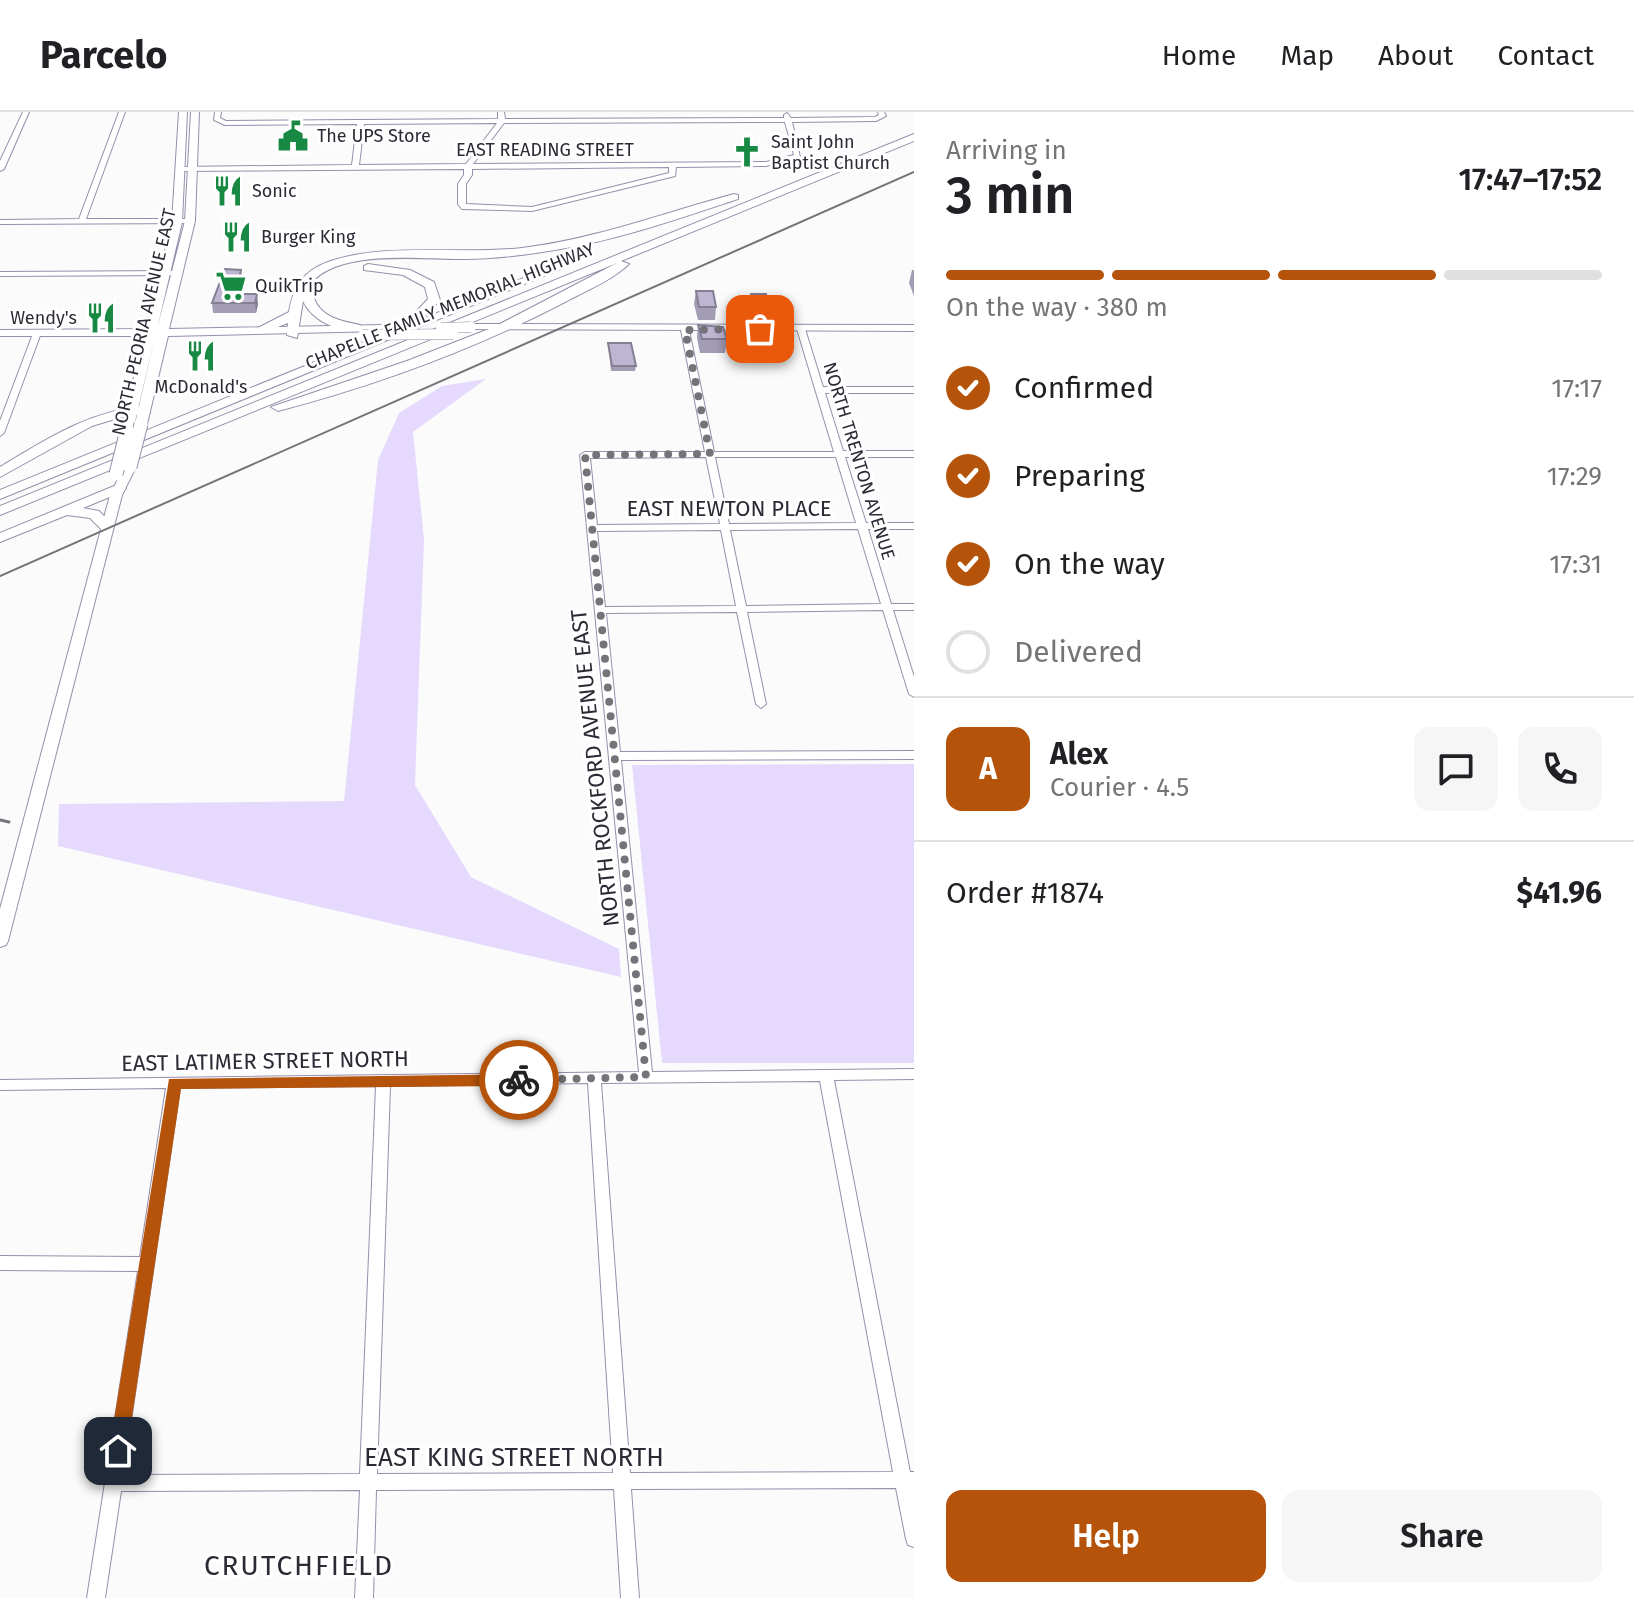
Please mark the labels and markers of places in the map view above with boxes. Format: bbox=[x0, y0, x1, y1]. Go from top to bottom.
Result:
public building icon: The UPS Store bbox=[276, 119, 310, 153]
place label: The UPS Store bbox=[317, 125, 431, 147]
place label: Saint John Baptist Church bbox=[771, 131, 890, 174]
church icon: Saint John Baptist Church bbox=[730, 135, 764, 169]
restaurant icon: Sonic bbox=[211, 174, 245, 208]
place label: Sonic bbox=[252, 180, 297, 202]
restaurant icon: Burger King bbox=[220, 220, 254, 254]
place label: Burger King bbox=[261, 226, 356, 248]
supermarket icon: QuikTrip bbox=[214, 269, 248, 303]
place label: QuikTrip bbox=[255, 275, 324, 297]
pin bbox=[726, 295, 794, 363]
restaurant icon: Wendy's bbox=[84, 301, 118, 335]
place label: Wendy's bbox=[10, 307, 77, 329]
restaurant icon: McDonald's bbox=[184, 339, 218, 373]
place label: McDonald's bbox=[155, 376, 248, 398]
pin bbox=[84, 1417, 152, 1485]

